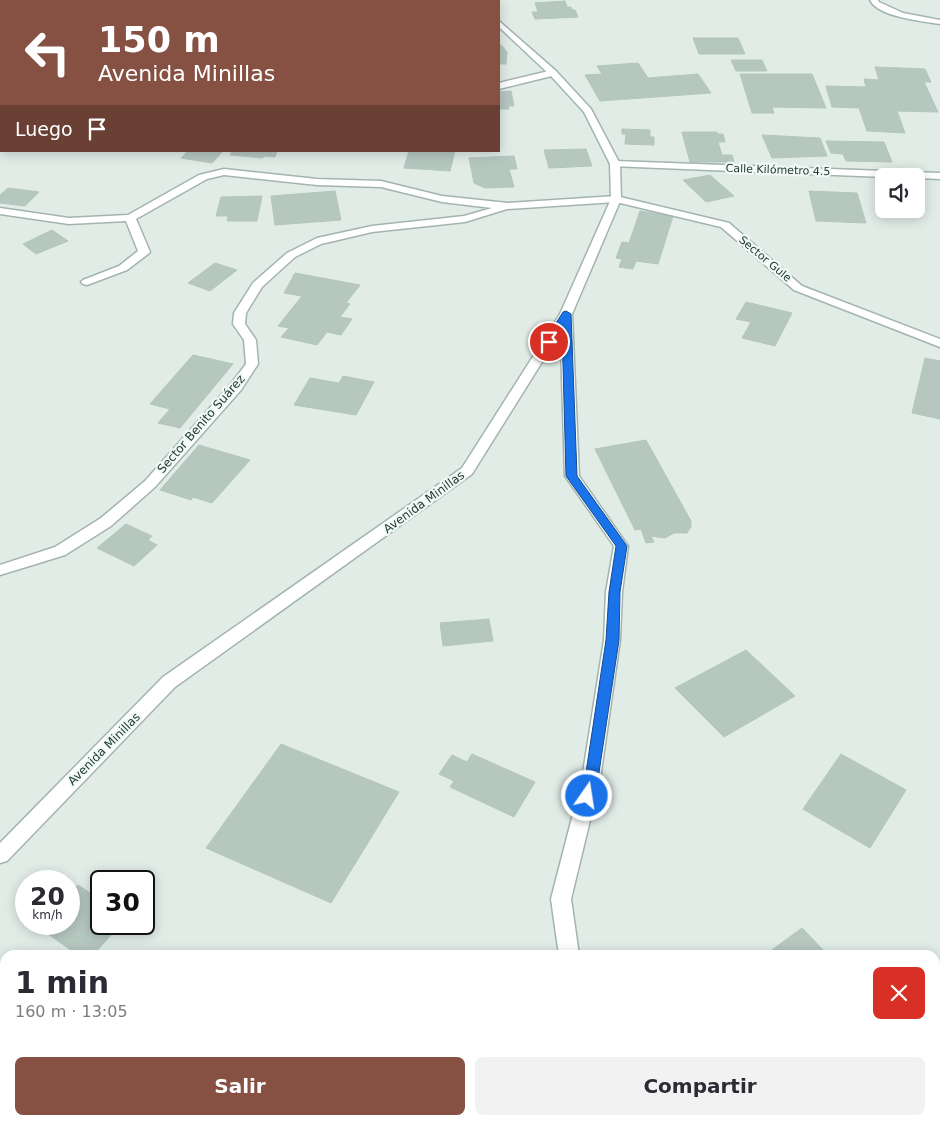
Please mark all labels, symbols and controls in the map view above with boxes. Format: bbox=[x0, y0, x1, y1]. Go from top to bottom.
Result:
icon: left bbox=[15, 20, 80, 85]
text: 150 m bbox=[98, 20, 220, 60]
text: Avenida Minillas bbox=[98, 61, 275, 86]
icon: arrive bbox=[83, 115, 111, 143]
text: Luego bbox=[15, 118, 73, 140]
street label: Calle Kilómetro 4.5 bbox=[725, 162, 831, 178]
map controls bbox=[875, 168, 925, 218]
button: sound bbox=[875, 168, 925, 218]
street label: Sector Gule bbox=[736, 233, 794, 285]
pin bbox=[528, 321, 570, 363]
icon: arrive bbox=[535, 328, 563, 356]
street label: Sector Benito Suárez bbox=[154, 372, 248, 476]
street label: Avenida Minillas bbox=[381, 468, 467, 536]
street label: Avenida Minillas bbox=[65, 710, 143, 788]
position arrow bbox=[560, 769, 612, 821]
speed limit sign: 30 bbox=[90, 870, 155, 935]
text: 20 bbox=[30, 882, 65, 911]
text: km/h bbox=[32, 908, 63, 922]
text: 1 min bbox=[15, 965, 109, 1000]
button: close bbox=[873, 967, 925, 1019]
text: 160 m · 13:05 bbox=[15, 1002, 128, 1021]
button: Salir bbox=[15, 1057, 465, 1115]
button: Compartir bbox=[475, 1057, 925, 1115]

